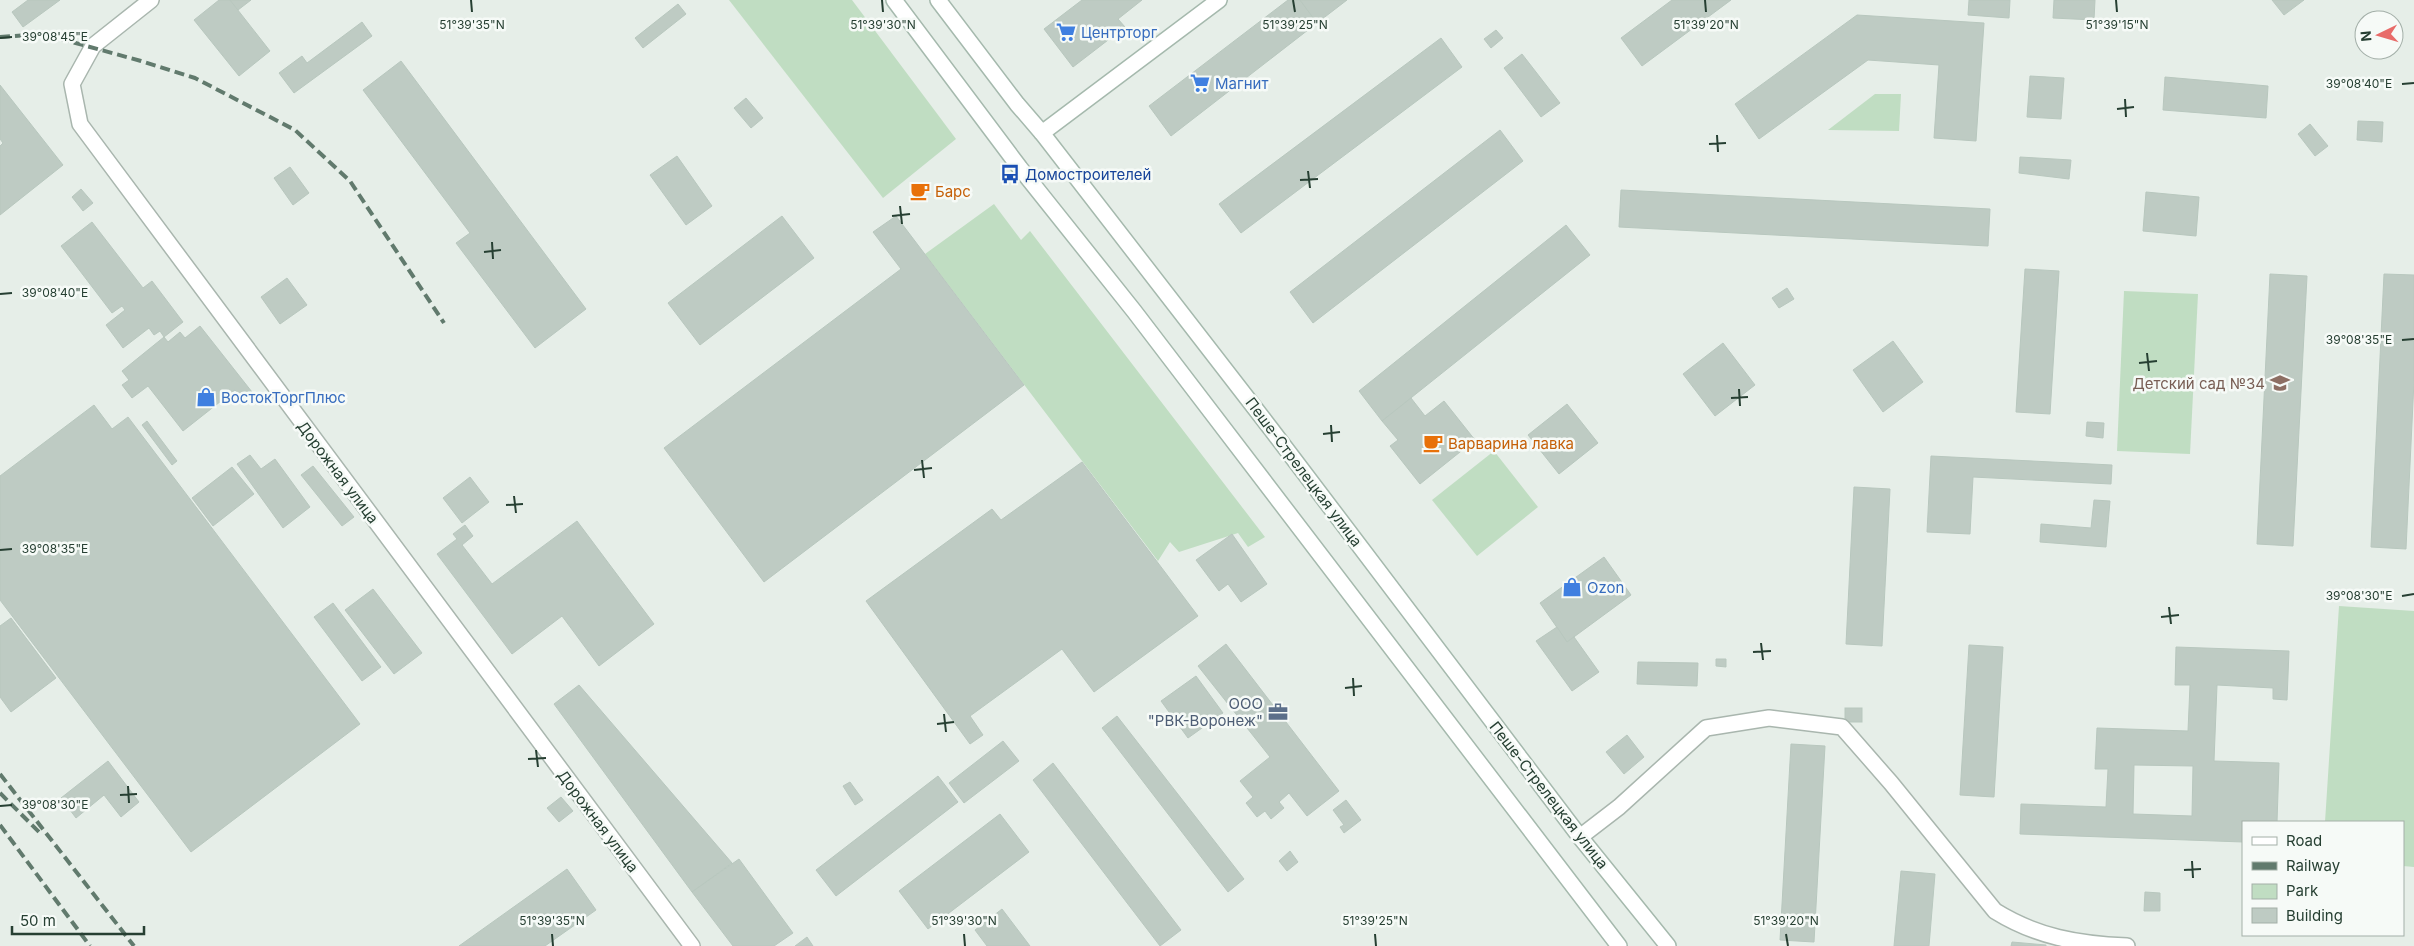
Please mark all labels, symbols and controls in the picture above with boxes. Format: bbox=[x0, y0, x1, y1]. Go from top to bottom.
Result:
north arrow bbox=[2354, 10, 2404, 60]
text: 51°39'35"N bbox=[439, 17, 505, 32]
text: 51°39'30"N bbox=[850, 17, 916, 32]
text: 51°39'25"N bbox=[1262, 17, 1328, 32]
text: 51°39'20"N bbox=[1673, 17, 1739, 32]
text: 51°39'15"N bbox=[2086, 17, 2148, 32]
supermarket icon: Центрторг bbox=[1055, 21, 1077, 43]
place label: Центрторг bbox=[1081, 23, 1158, 42]
text: 39°08'45"E bbox=[22, 29, 88, 44]
text: N bbox=[2357, 30, 2374, 42]
supermarket icon: Магнит bbox=[1189, 72, 1211, 94]
place label: Магнит bbox=[1215, 74, 1268, 93]
text: 39°08'40"E bbox=[2326, 76, 2392, 91]
bus stop icon: Домостроителей bbox=[999, 163, 1021, 185]
place label: Домостроителей bbox=[1025, 165, 1151, 184]
cafe icon: Барс bbox=[909, 180, 931, 202]
place label: Барс bbox=[935, 182, 971, 201]
text: 39°08'40"E bbox=[22, 285, 88, 300]
text: 39°08'35"E bbox=[2326, 332, 2392, 347]
school or university icon: Детский сад №34 bbox=[2269, 372, 2291, 394]
place label: Детский сад №34 bbox=[2132, 374, 2265, 393]
shop icon: ВостокТоргПлюс bbox=[195, 386, 217, 408]
place label: ВостокТоргПлюс bbox=[221, 388, 346, 407]
street label: Пеше-Стрелецкая улица bbox=[1242, 394, 1366, 550]
street label: Дорожная улица bbox=[293, 417, 383, 527]
cafe icon: Варварина лавка bbox=[1422, 432, 1444, 454]
place label: Варварина лавка bbox=[1448, 434, 1574, 453]
text: 39°08'35"E bbox=[22, 541, 88, 556]
shop icon: Ozon bbox=[1561, 576, 1583, 598]
place label: Ozon bbox=[1587, 578, 1624, 597]
text: 39°08'30"E bbox=[2326, 588, 2392, 603]
place label: ООО "РВК-Воронеж" bbox=[1148, 694, 1263, 730]
office icon: ООО "РВК-Воронеж" bbox=[1267, 701, 1289, 723]
street label: Пеше-Стрелецкая улица bbox=[1485, 717, 1613, 873]
street label: Дорожная улица bbox=[553, 766, 643, 876]
text: 39°08'30"E bbox=[22, 797, 88, 812]
legend bbox=[2242, 821, 2404, 936]
text: Road bbox=[2286, 831, 2322, 850]
text: Railway bbox=[2286, 856, 2341, 875]
text: Park bbox=[2286, 881, 2319, 900]
scale bar bbox=[12, 904, 145, 936]
text: Building bbox=[2286, 906, 2343, 925]
text: 50 m bbox=[20, 911, 56, 930]
text: 51°39'35"N bbox=[519, 913, 585, 928]
text: 51°39'30"N bbox=[931, 913, 997, 928]
text: 51°39'25"N bbox=[1342, 913, 1408, 928]
text: 51°39'20"N bbox=[1753, 913, 1819, 928]

